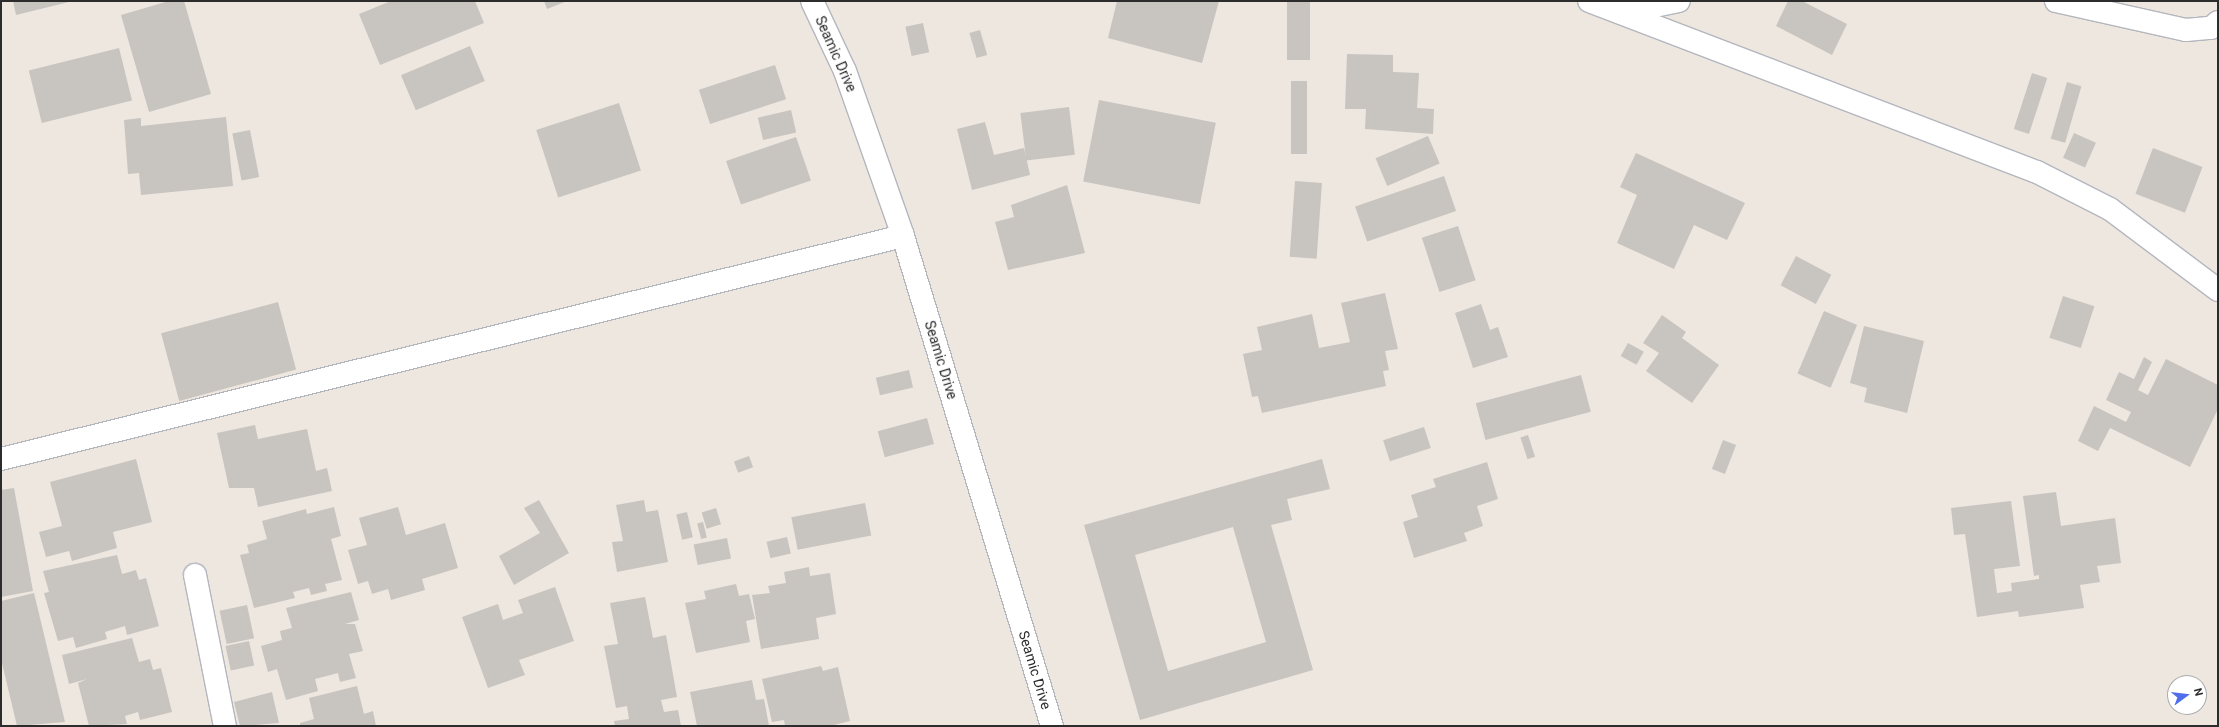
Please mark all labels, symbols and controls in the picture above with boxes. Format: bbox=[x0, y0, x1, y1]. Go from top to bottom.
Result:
street label: Seamic Drive bbox=[812, 13, 860, 95]
street label: Seamic Drive bbox=[921, 319, 961, 401]
street label: Seamic Drive bbox=[1015, 629, 1055, 711]
north arrow bbox=[2167, 675, 2207, 715]
text: N bbox=[2191, 687, 2205, 697]

